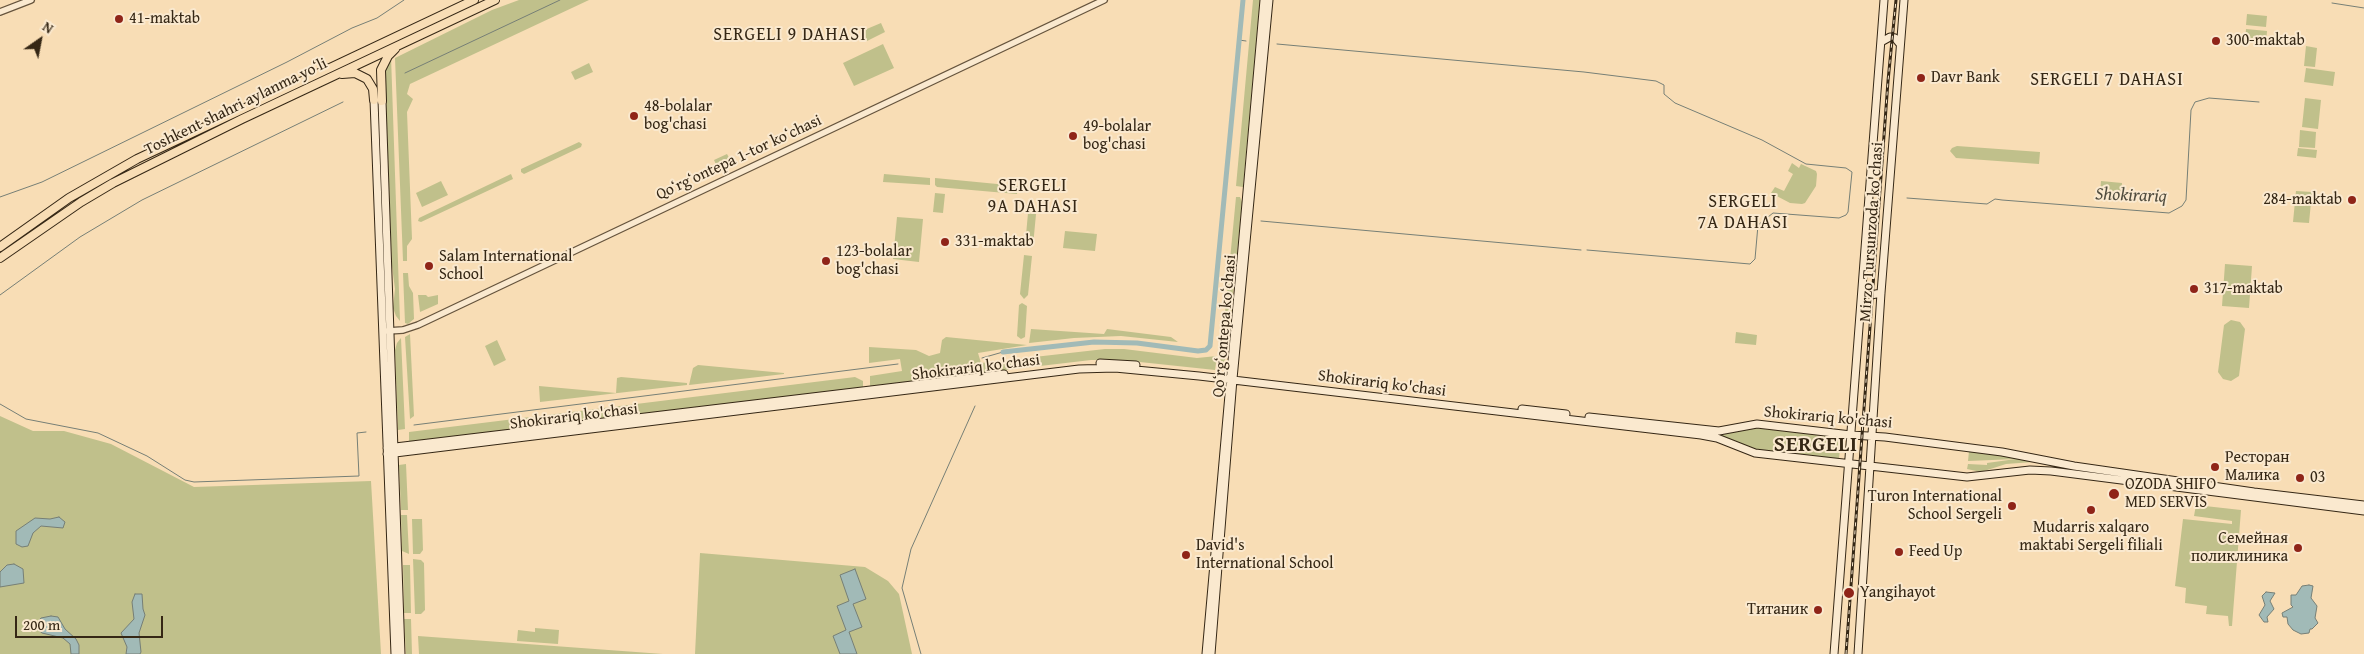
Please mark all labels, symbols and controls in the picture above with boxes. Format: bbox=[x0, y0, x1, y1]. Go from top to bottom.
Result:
place label: 41-maktab bbox=[129, 9, 200, 29]
marker: 41-maktab bbox=[113, 13, 125, 25]
north arrow bbox=[15, 15, 65, 65]
text: N bbox=[39, 16, 58, 38]
district label: SERGELI 9 DAHASI bbox=[711, 24, 869, 46]
place label: 300-maktab bbox=[2226, 31, 2305, 51]
marker: 300-maktab bbox=[2210, 35, 2222, 47]
street label: Toshkent shahri aylanma yoʻli bbox=[142, 54, 330, 160]
place label: Davr Bank bbox=[1931, 68, 2000, 88]
district label: SERGELI 7 DAHASI bbox=[2028, 69, 2186, 91]
marker: Davr Bank bbox=[1915, 72, 1927, 84]
place label: 48-bolalar bog'chasi bbox=[644, 97, 712, 135]
marker: 48-bolalar bog'chasi bbox=[628, 110, 640, 122]
street label: Qoʻrgʻontepa 1-tor koʻchasi bbox=[653, 111, 825, 205]
place label: 49-bolalar bog'chasi bbox=[1083, 117, 1151, 155]
marker: 49-bolalar bog'chasi bbox=[1067, 130, 1079, 142]
street label: Mirzo Tursunzoda ko'chasi bbox=[1856, 141, 1888, 323]
district label: SERGELI 9A DAHASI bbox=[986, 175, 1080, 218]
water label: Shokirariq bbox=[2095, 184, 2167, 208]
place label: 284-maktab bbox=[2263, 190, 2342, 210]
district label: SERGELI 7A DAHASI bbox=[1696, 191, 1790, 233]
marker: 284-maktab bbox=[2346, 194, 2358, 206]
place label: 331-maktab bbox=[955, 232, 1034, 252]
marker: 331-maktab bbox=[939, 236, 951, 248]
place label: 123-bolalar bog'chasi bbox=[836, 242, 912, 280]
place label: Salam International School bbox=[439, 247, 573, 285]
street label: Qoʻrgʻontepa koʻchasi bbox=[1209, 254, 1241, 398]
marker: 123-bolalar bog'chasi bbox=[820, 255, 832, 267]
marker: Salam International School bbox=[423, 260, 435, 272]
place label: 317-maktab bbox=[2204, 279, 2283, 299]
marker: 317-maktab bbox=[2188, 283, 2200, 295]
street label: Shokirariq ko'chasi bbox=[911, 351, 1041, 385]
street label: Shokirariq ko'chasi bbox=[1317, 367, 1447, 401]
street label: Shokirariq ko'chasi bbox=[509, 400, 639, 434]
street label: Shokirariq ko'chasi bbox=[1763, 403, 1893, 433]
district label: SERGELI bbox=[1773, 433, 1859, 459]
place label: Ресторан Малика bbox=[2225, 448, 2290, 486]
marker: Ресторан Малика bbox=[2209, 461, 2221, 473]
place label: 03 bbox=[2310, 468, 2325, 488]
marker: 03 bbox=[2294, 472, 2306, 484]
place label: OZODA SHIFO MED SERVIS bbox=[2125, 475, 2216, 513]
place label: Turon International School Sergeli bbox=[1868, 487, 2002, 525]
marker: OZODA SHIFO MED SERVIS bbox=[2107, 487, 2121, 501]
marker: Turon International School Sergeli bbox=[2006, 500, 2018, 512]
marker: Mudarris xalqaro maktabi Sergeli filiali bbox=[2085, 504, 2097, 516]
place label: Mudarris xalqaro maktabi Sergeli filiali bbox=[2019, 518, 2163, 556]
place label: Семейная поликлиника bbox=[2191, 529, 2288, 567]
place label: David's International School bbox=[1196, 536, 1334, 574]
place label: Feed Up bbox=[1909, 542, 1962, 562]
marker: Семейная поликлиника bbox=[2292, 542, 2304, 554]
marker: Feed Up bbox=[1893, 546, 1905, 558]
marker: David's International School bbox=[1180, 549, 1192, 561]
place label: Yangihayot bbox=[1860, 583, 1936, 603]
marker: Yangihayot bbox=[1842, 586, 1856, 600]
place label: Титаник bbox=[1747, 600, 1808, 620]
marker: Титаник bbox=[1812, 604, 1824, 616]
scale bar bbox=[18, 606, 165, 638]
text: 200 m bbox=[23, 614, 60, 635]

